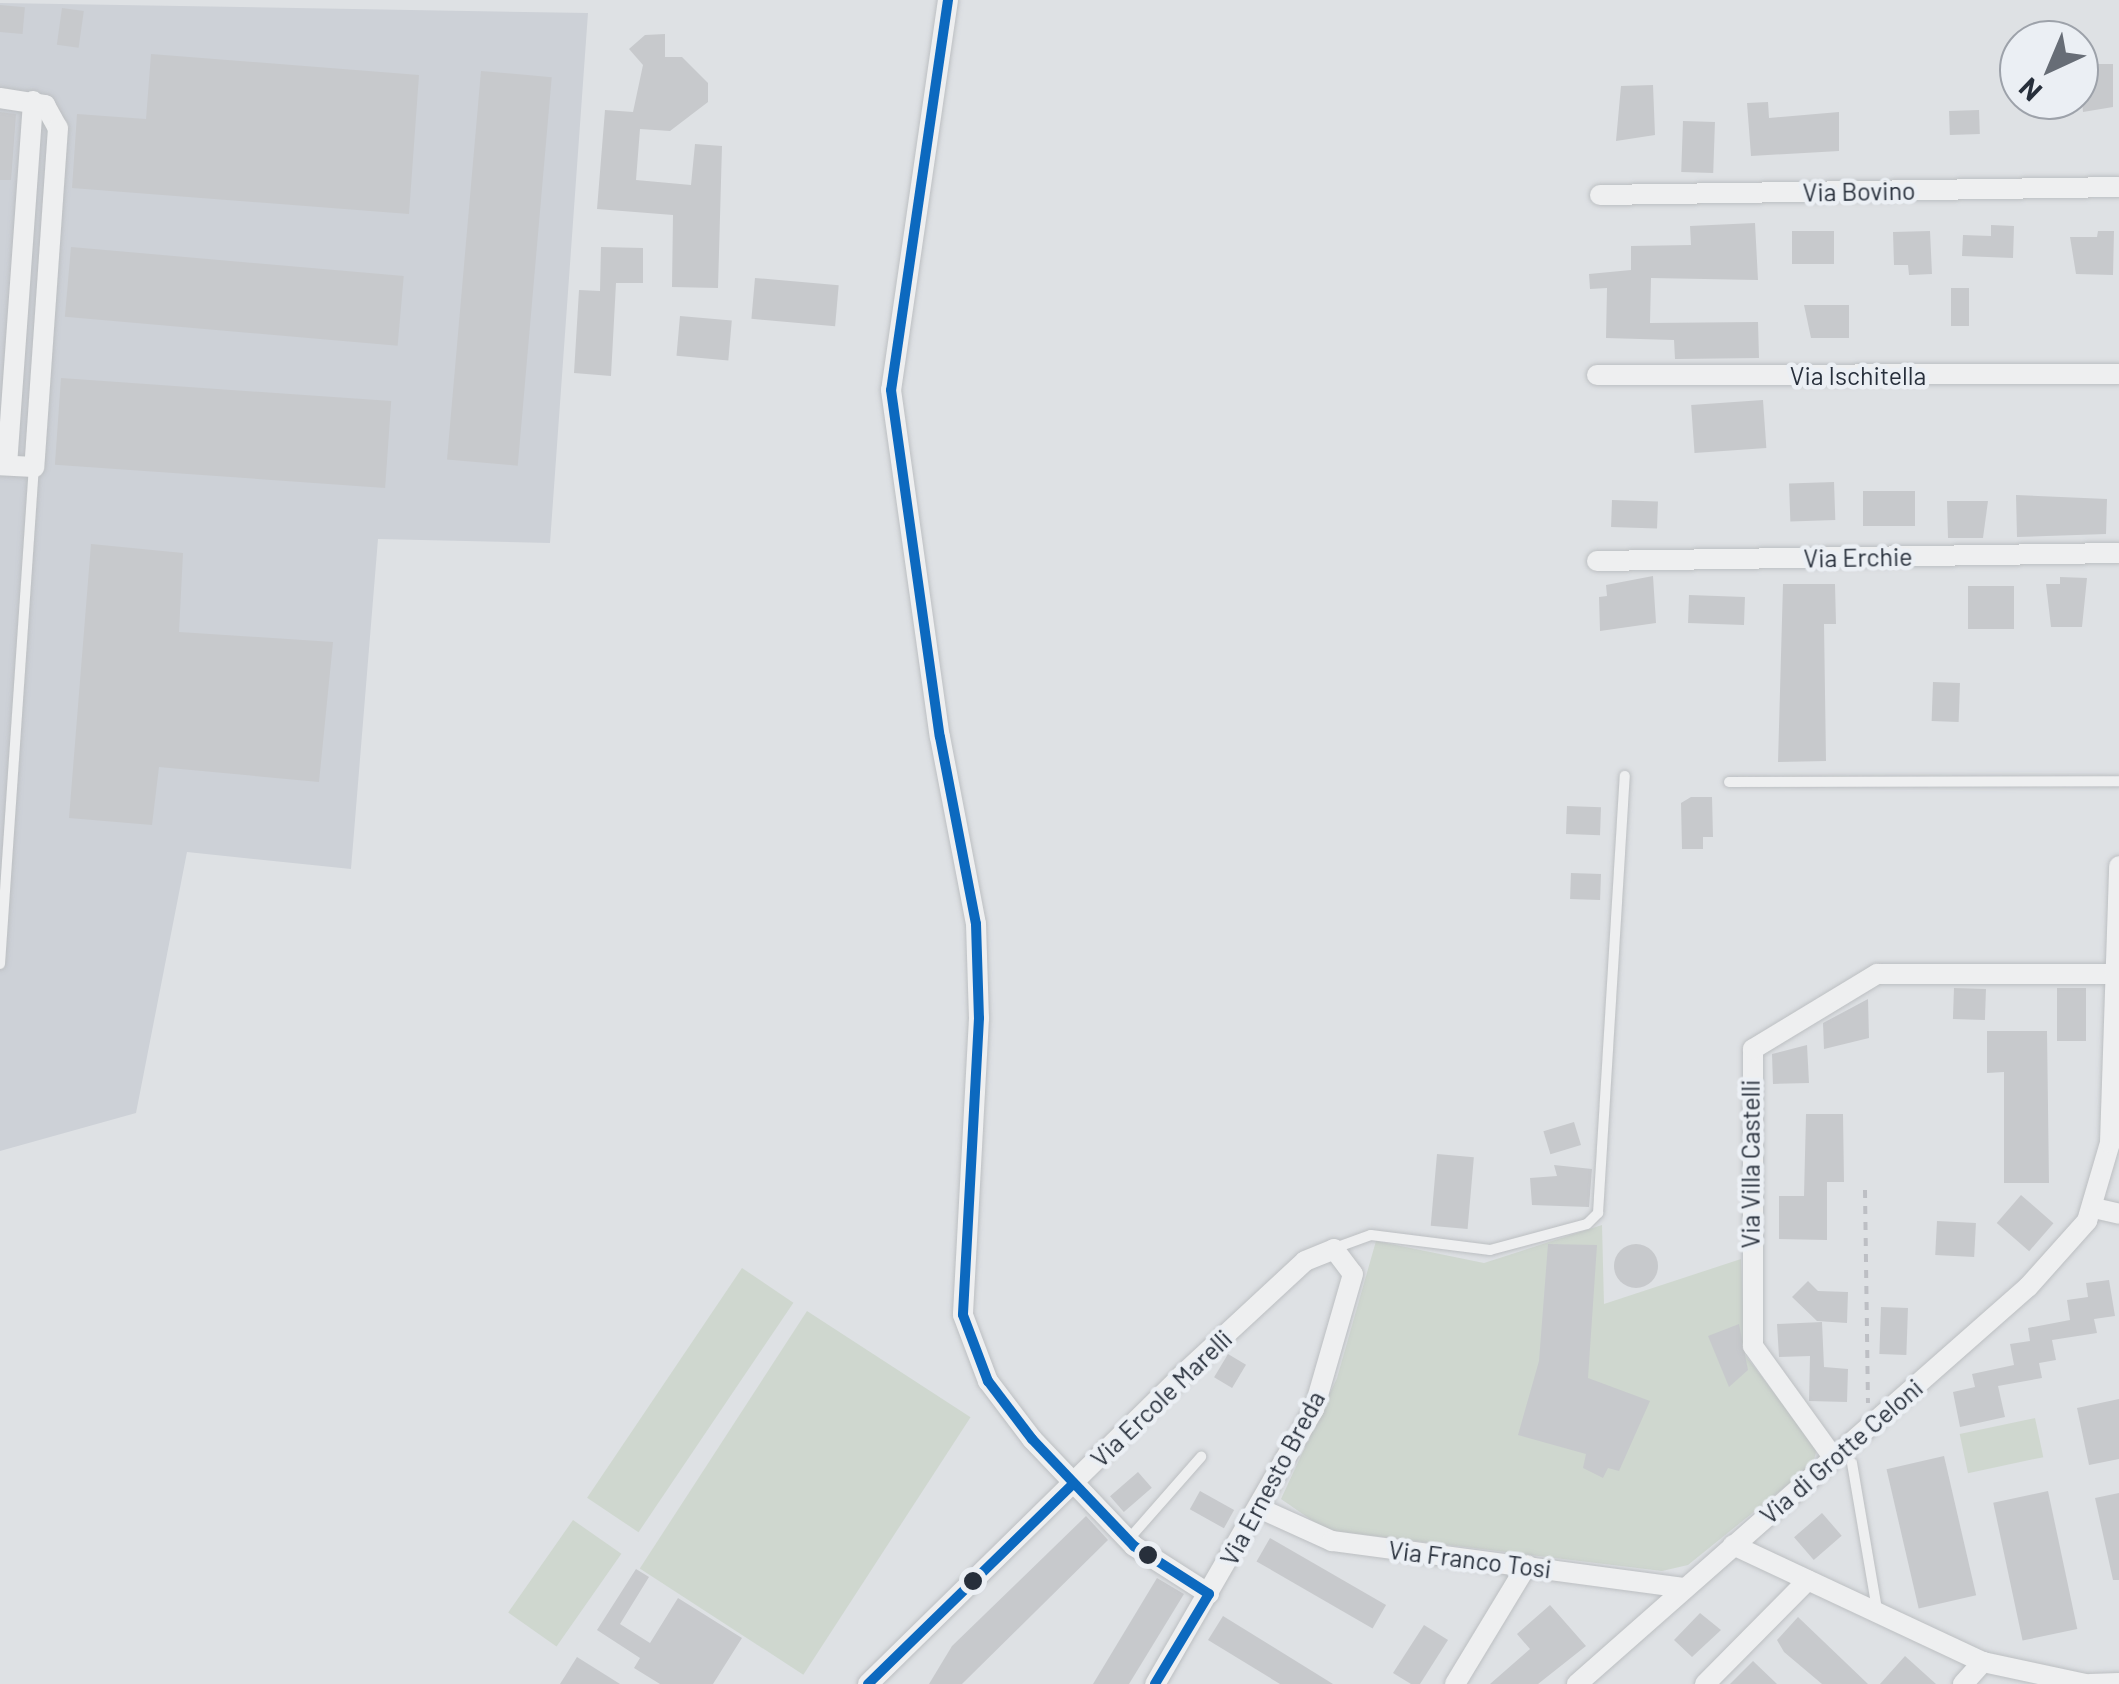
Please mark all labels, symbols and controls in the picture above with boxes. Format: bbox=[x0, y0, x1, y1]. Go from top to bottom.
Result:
north arrow bbox=[1999, 20, 2099, 120]
text: N bbox=[2011, 71, 2048, 109]
street label: Via Bovino bbox=[1802, 175, 1916, 207]
street label: Via Ischitella bbox=[1790, 360, 1926, 390]
street label: Via Erchie bbox=[1803, 541, 1913, 573]
street label: Via Villa Castelli bbox=[1735, 1080, 1765, 1248]
street label: Via Ercole Marelli bbox=[1084, 1323, 1238, 1473]
street label: Via di Grotte Celoni bbox=[1754, 1372, 1928, 1530]
street label: Via Ernesto Breda bbox=[1213, 1386, 1331, 1570]
street label: Via Franco Tosi bbox=[1387, 1534, 1553, 1584]
unlabelled marker bbox=[1138, 1545, 1158, 1565]
unlabelled marker bbox=[963, 1571, 983, 1591]

